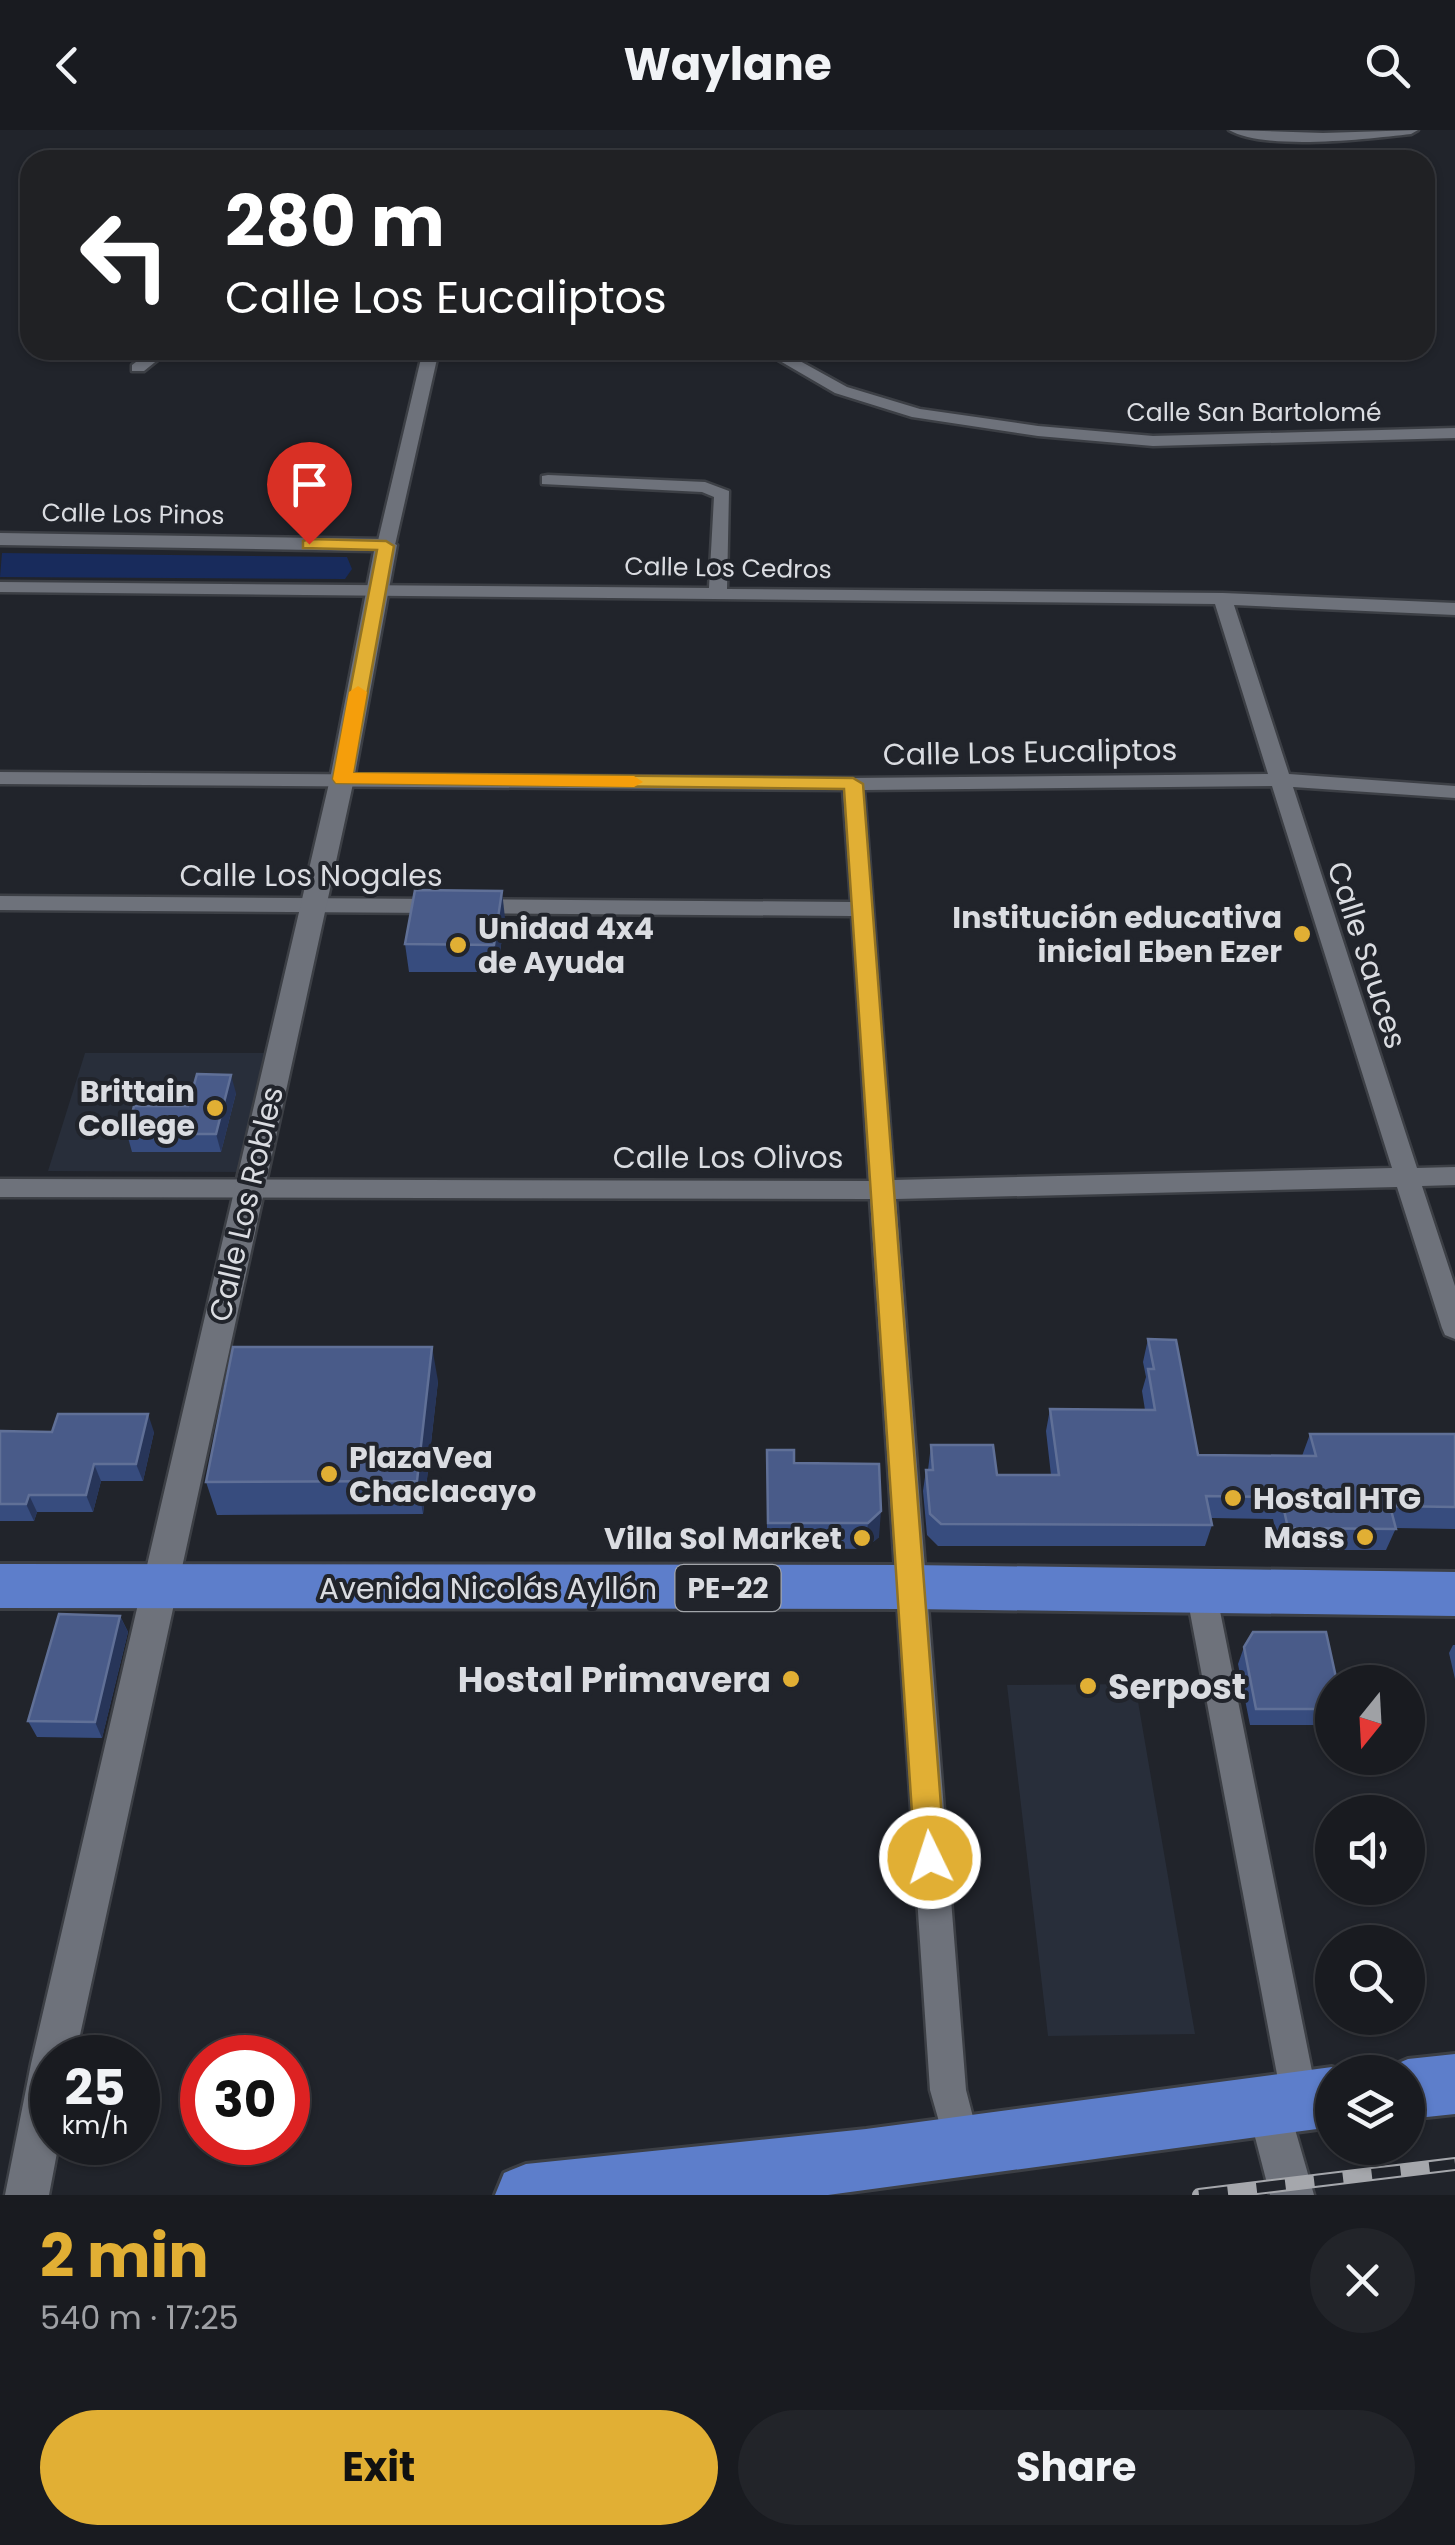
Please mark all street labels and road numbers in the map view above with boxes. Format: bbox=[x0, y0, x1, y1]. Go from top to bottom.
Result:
street label: Calle San Bartolomé bbox=[1127, 395, 1381, 430]
street label: Calle Los Pinos bbox=[41, 495, 225, 533]
street label: Calle Los Cedros bbox=[624, 549, 832, 587]
street label: Calle Los Eucaliptos bbox=[882, 728, 1178, 776]
street label: Calle Los Nogales bbox=[179, 854, 443, 897]
street label: Calle Sauces bbox=[1317, 856, 1417, 1054]
street label: Calle Los Robles bbox=[198, 1082, 294, 1326]
street label: Calle Los Olivos bbox=[613, 1136, 843, 1179]
road number: PE-22 bbox=[676, 1565, 780, 1611]
street label: Avenida Nicolás Ayllón bbox=[319, 1567, 657, 1610]

